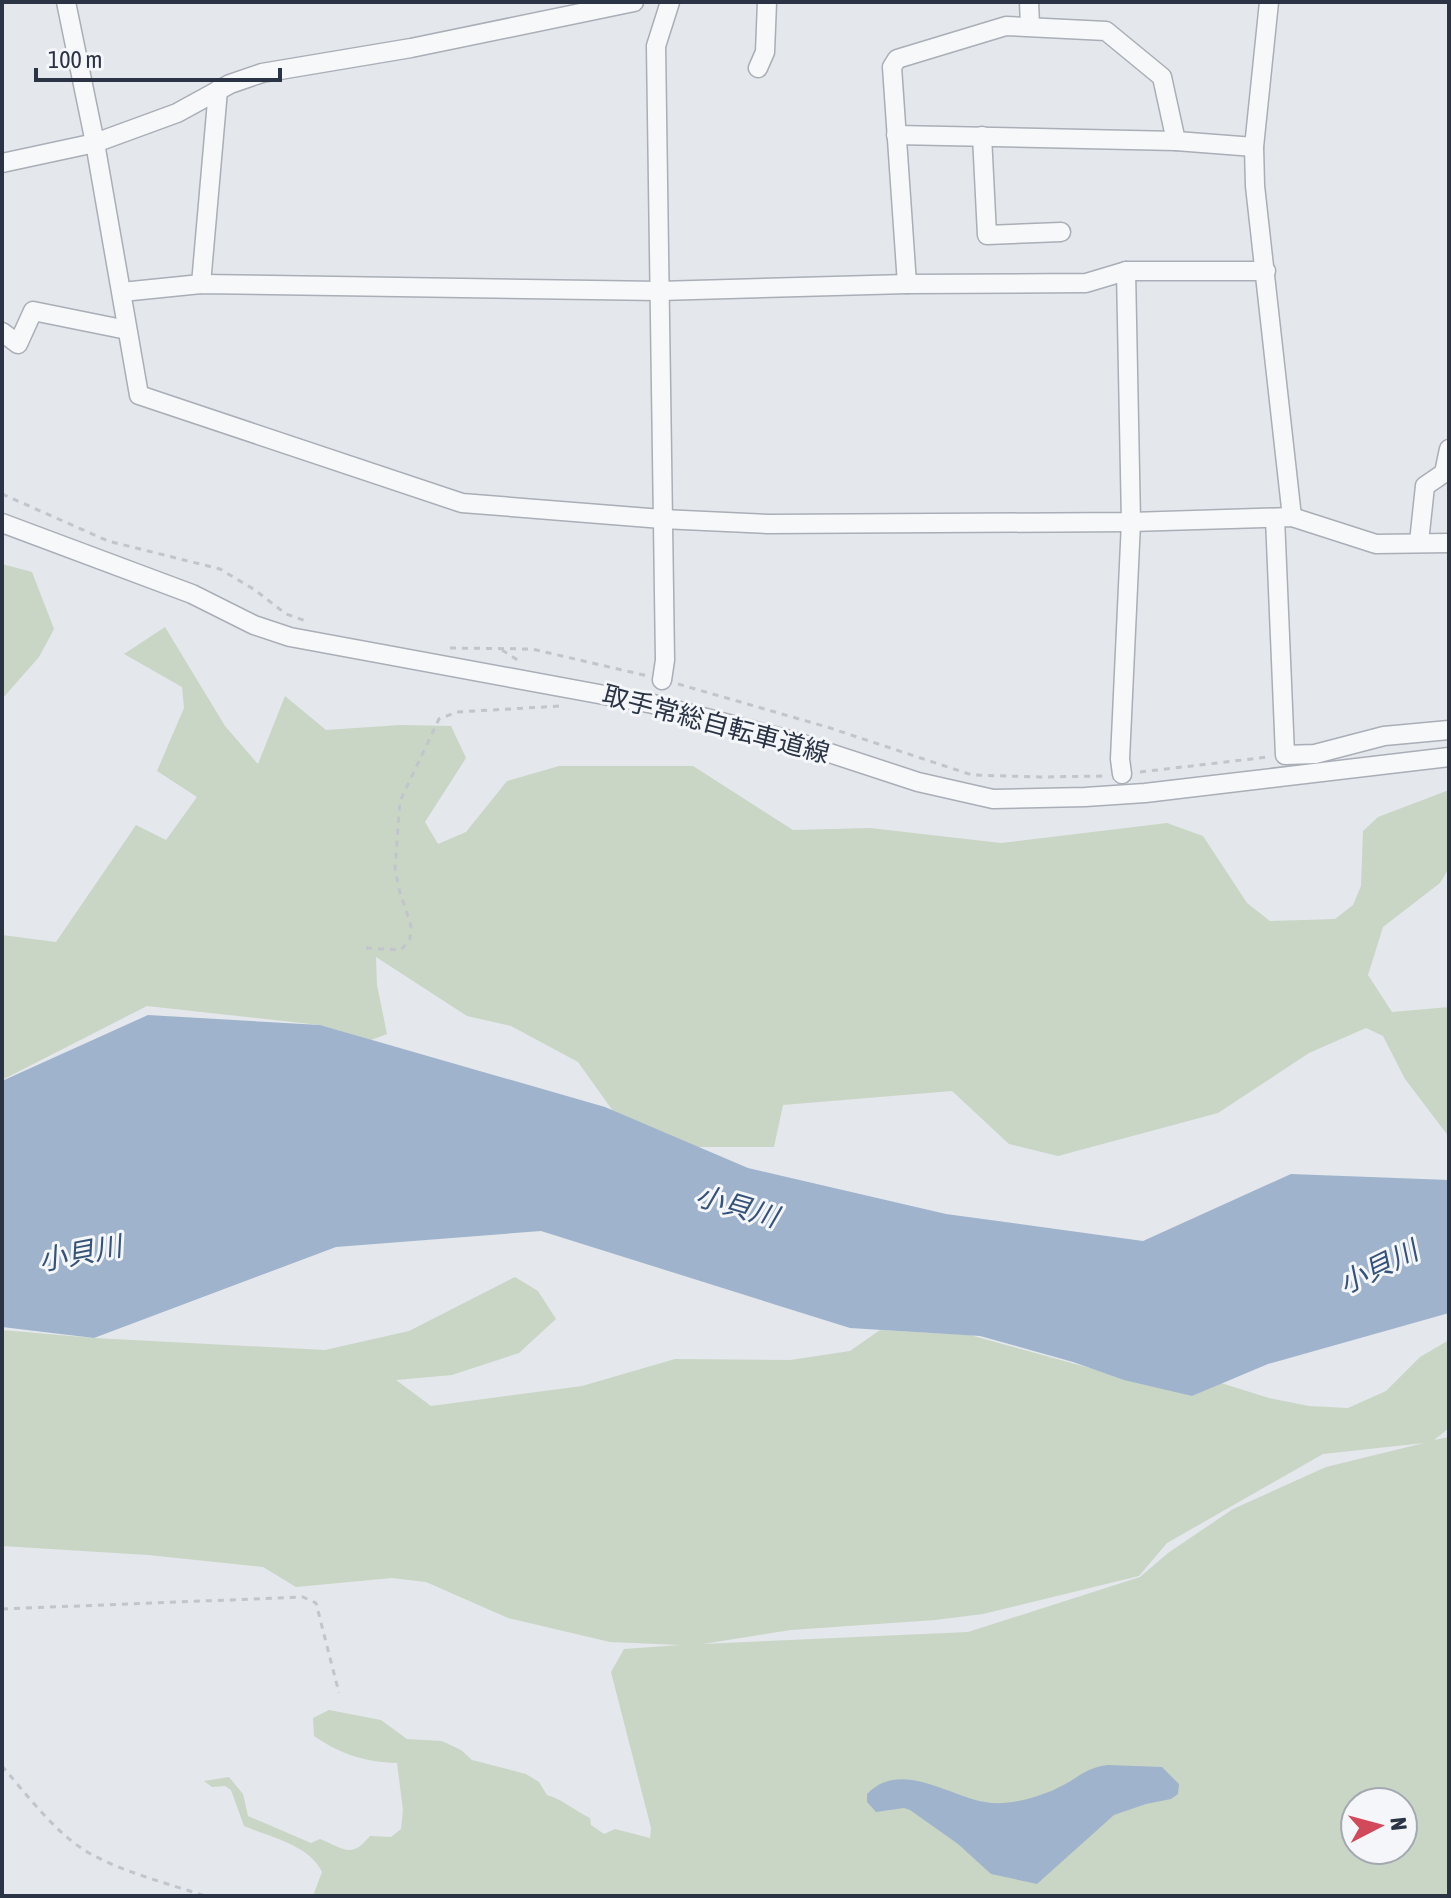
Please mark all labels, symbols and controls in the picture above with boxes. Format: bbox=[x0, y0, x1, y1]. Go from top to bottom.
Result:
scale bar bbox=[36, 32, 280, 82]
text: 100 m bbox=[48, 46, 102, 73]
street label: 取手常総自転車道線 bbox=[599, 679, 833, 769]
water label: 小貝川 bbox=[692, 1179, 785, 1234]
water label: 小貝川 bbox=[36, 1229, 127, 1277]
water label: 小貝川 bbox=[1333, 1233, 1425, 1300]
north arrow bbox=[1339, 1786, 1419, 1866]
text: N bbox=[1385, 1816, 1412, 1832]

